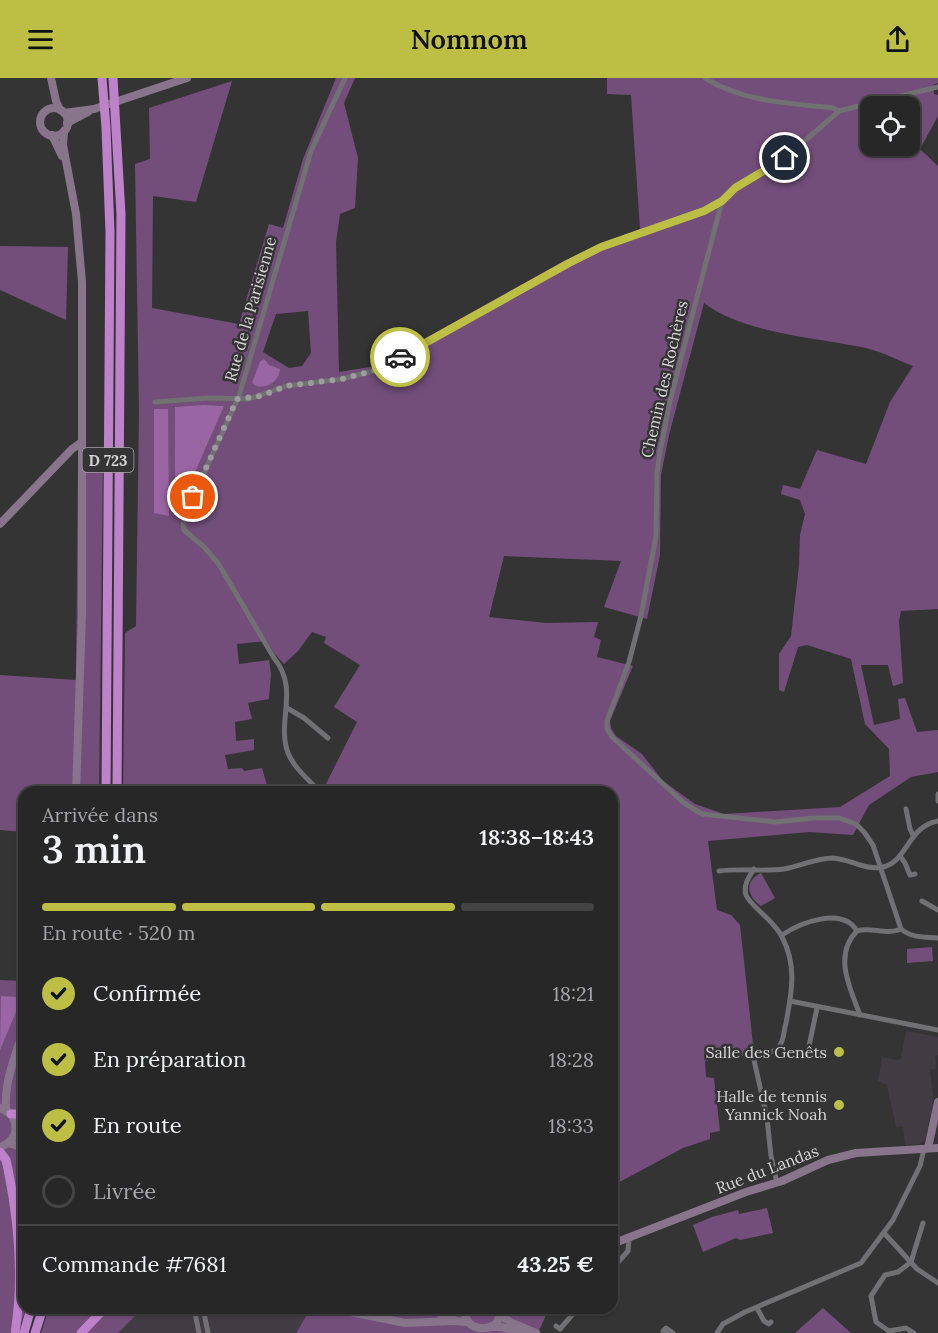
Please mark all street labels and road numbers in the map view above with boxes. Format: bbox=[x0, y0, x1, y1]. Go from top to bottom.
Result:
street label: Rue de la Parisienne bbox=[220, 234, 280, 384]
street label: Chemin des Rochères bbox=[636, 298, 692, 460]
road number: D 723 bbox=[82, 448, 134, 472]
street label: Rue du Landas bbox=[713, 1140, 821, 1198]

